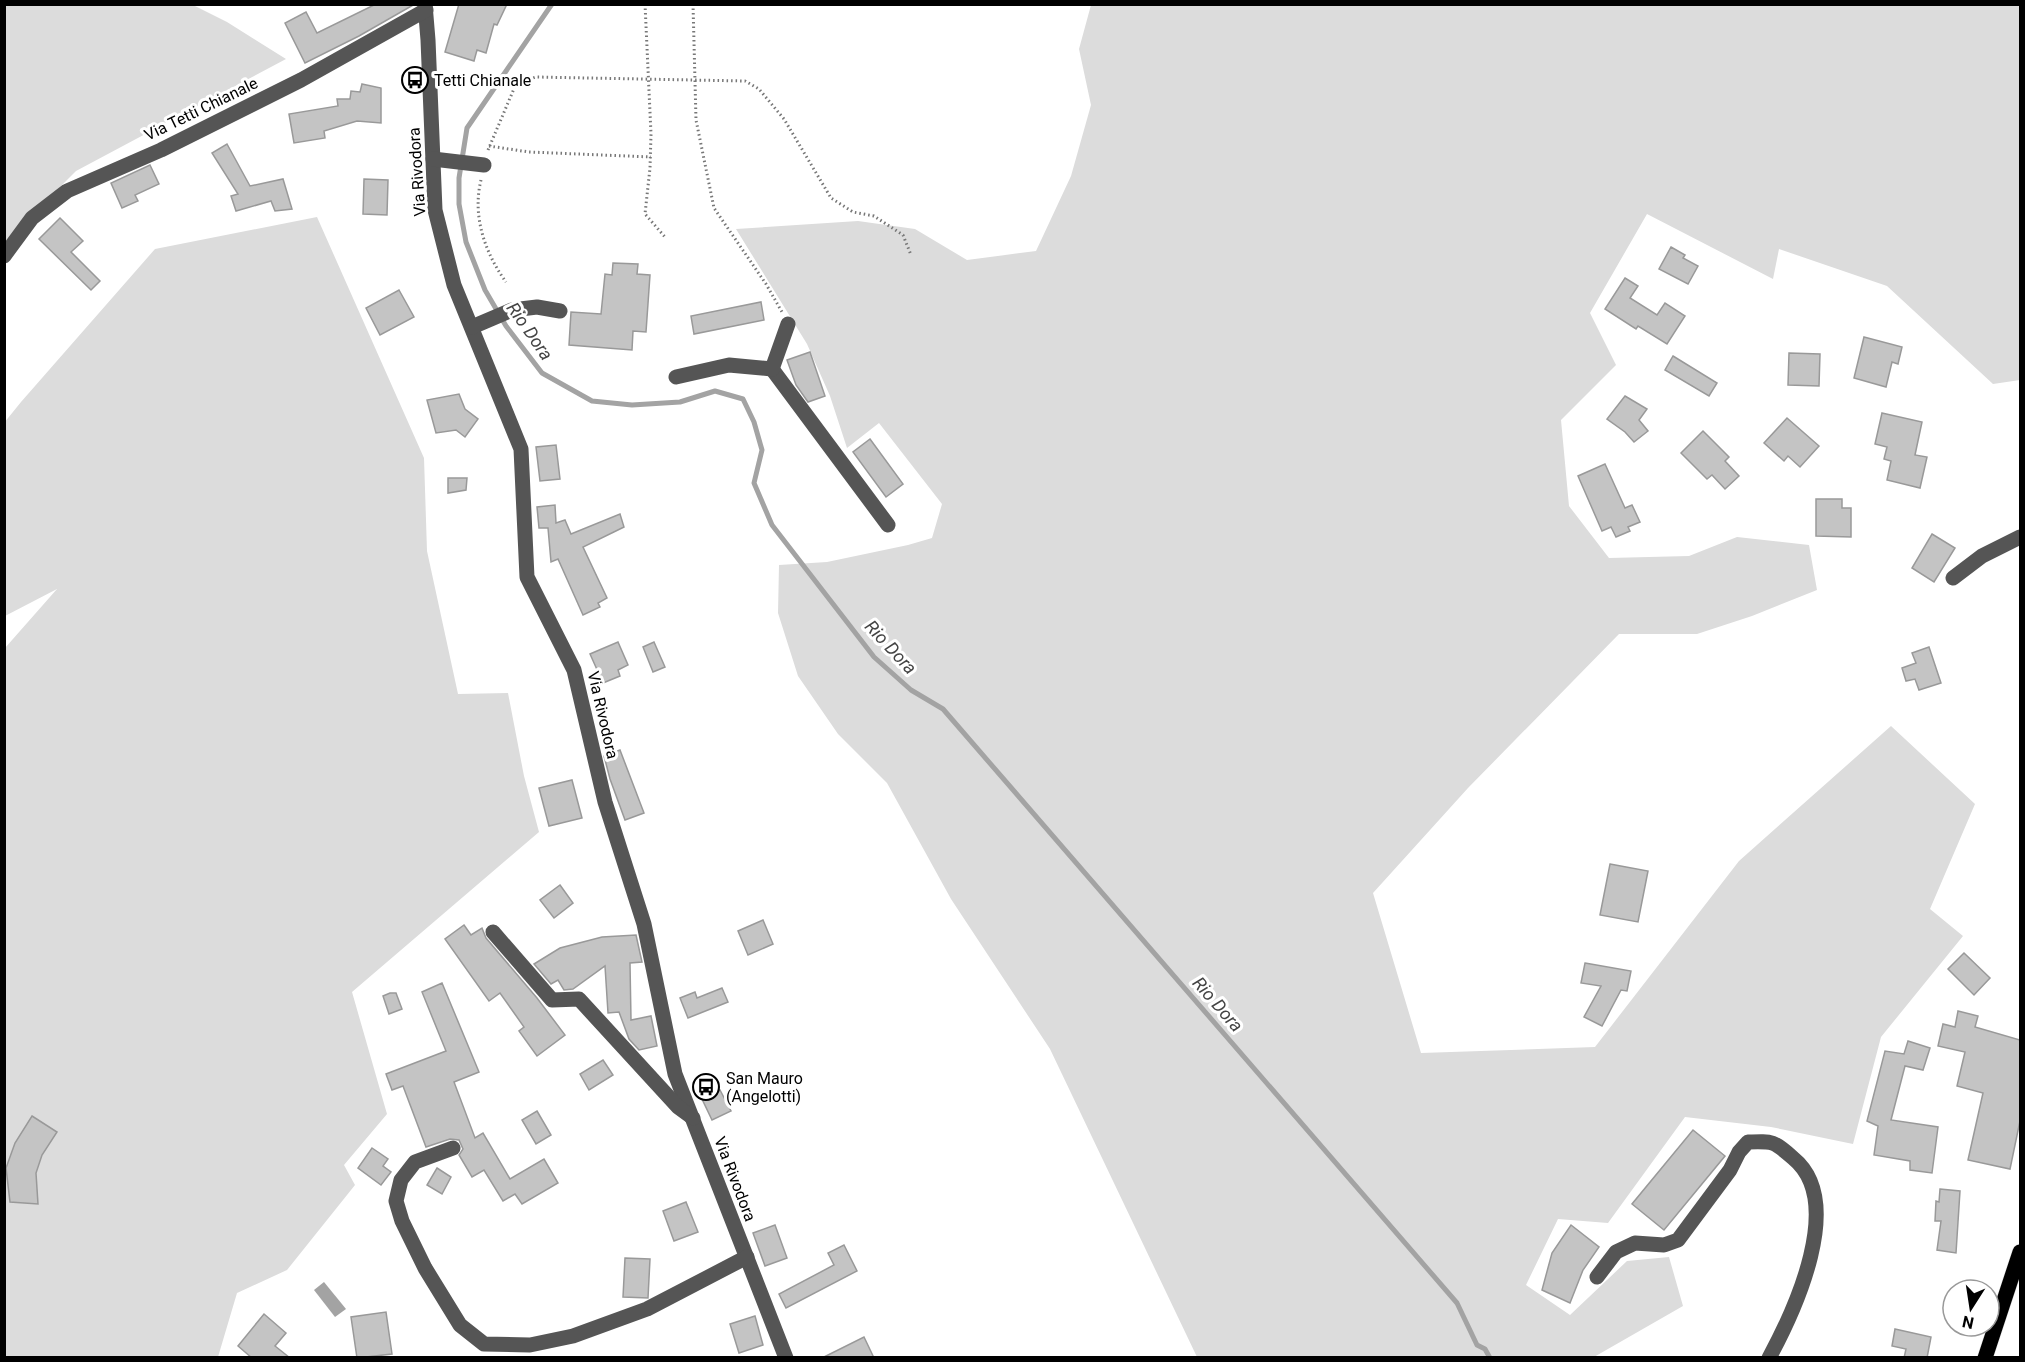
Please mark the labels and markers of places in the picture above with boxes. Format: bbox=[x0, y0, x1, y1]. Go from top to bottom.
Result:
bus stop icon: Tetti Chianale bbox=[400, 65, 430, 95]
place label: Tetti Chianale bbox=[434, 71, 531, 90]
place label: San Mauro (Angelotti) bbox=[726, 1069, 803, 1106]
bus stop icon: San Mauro (Angelotti) bbox=[691, 1072, 721, 1102]

